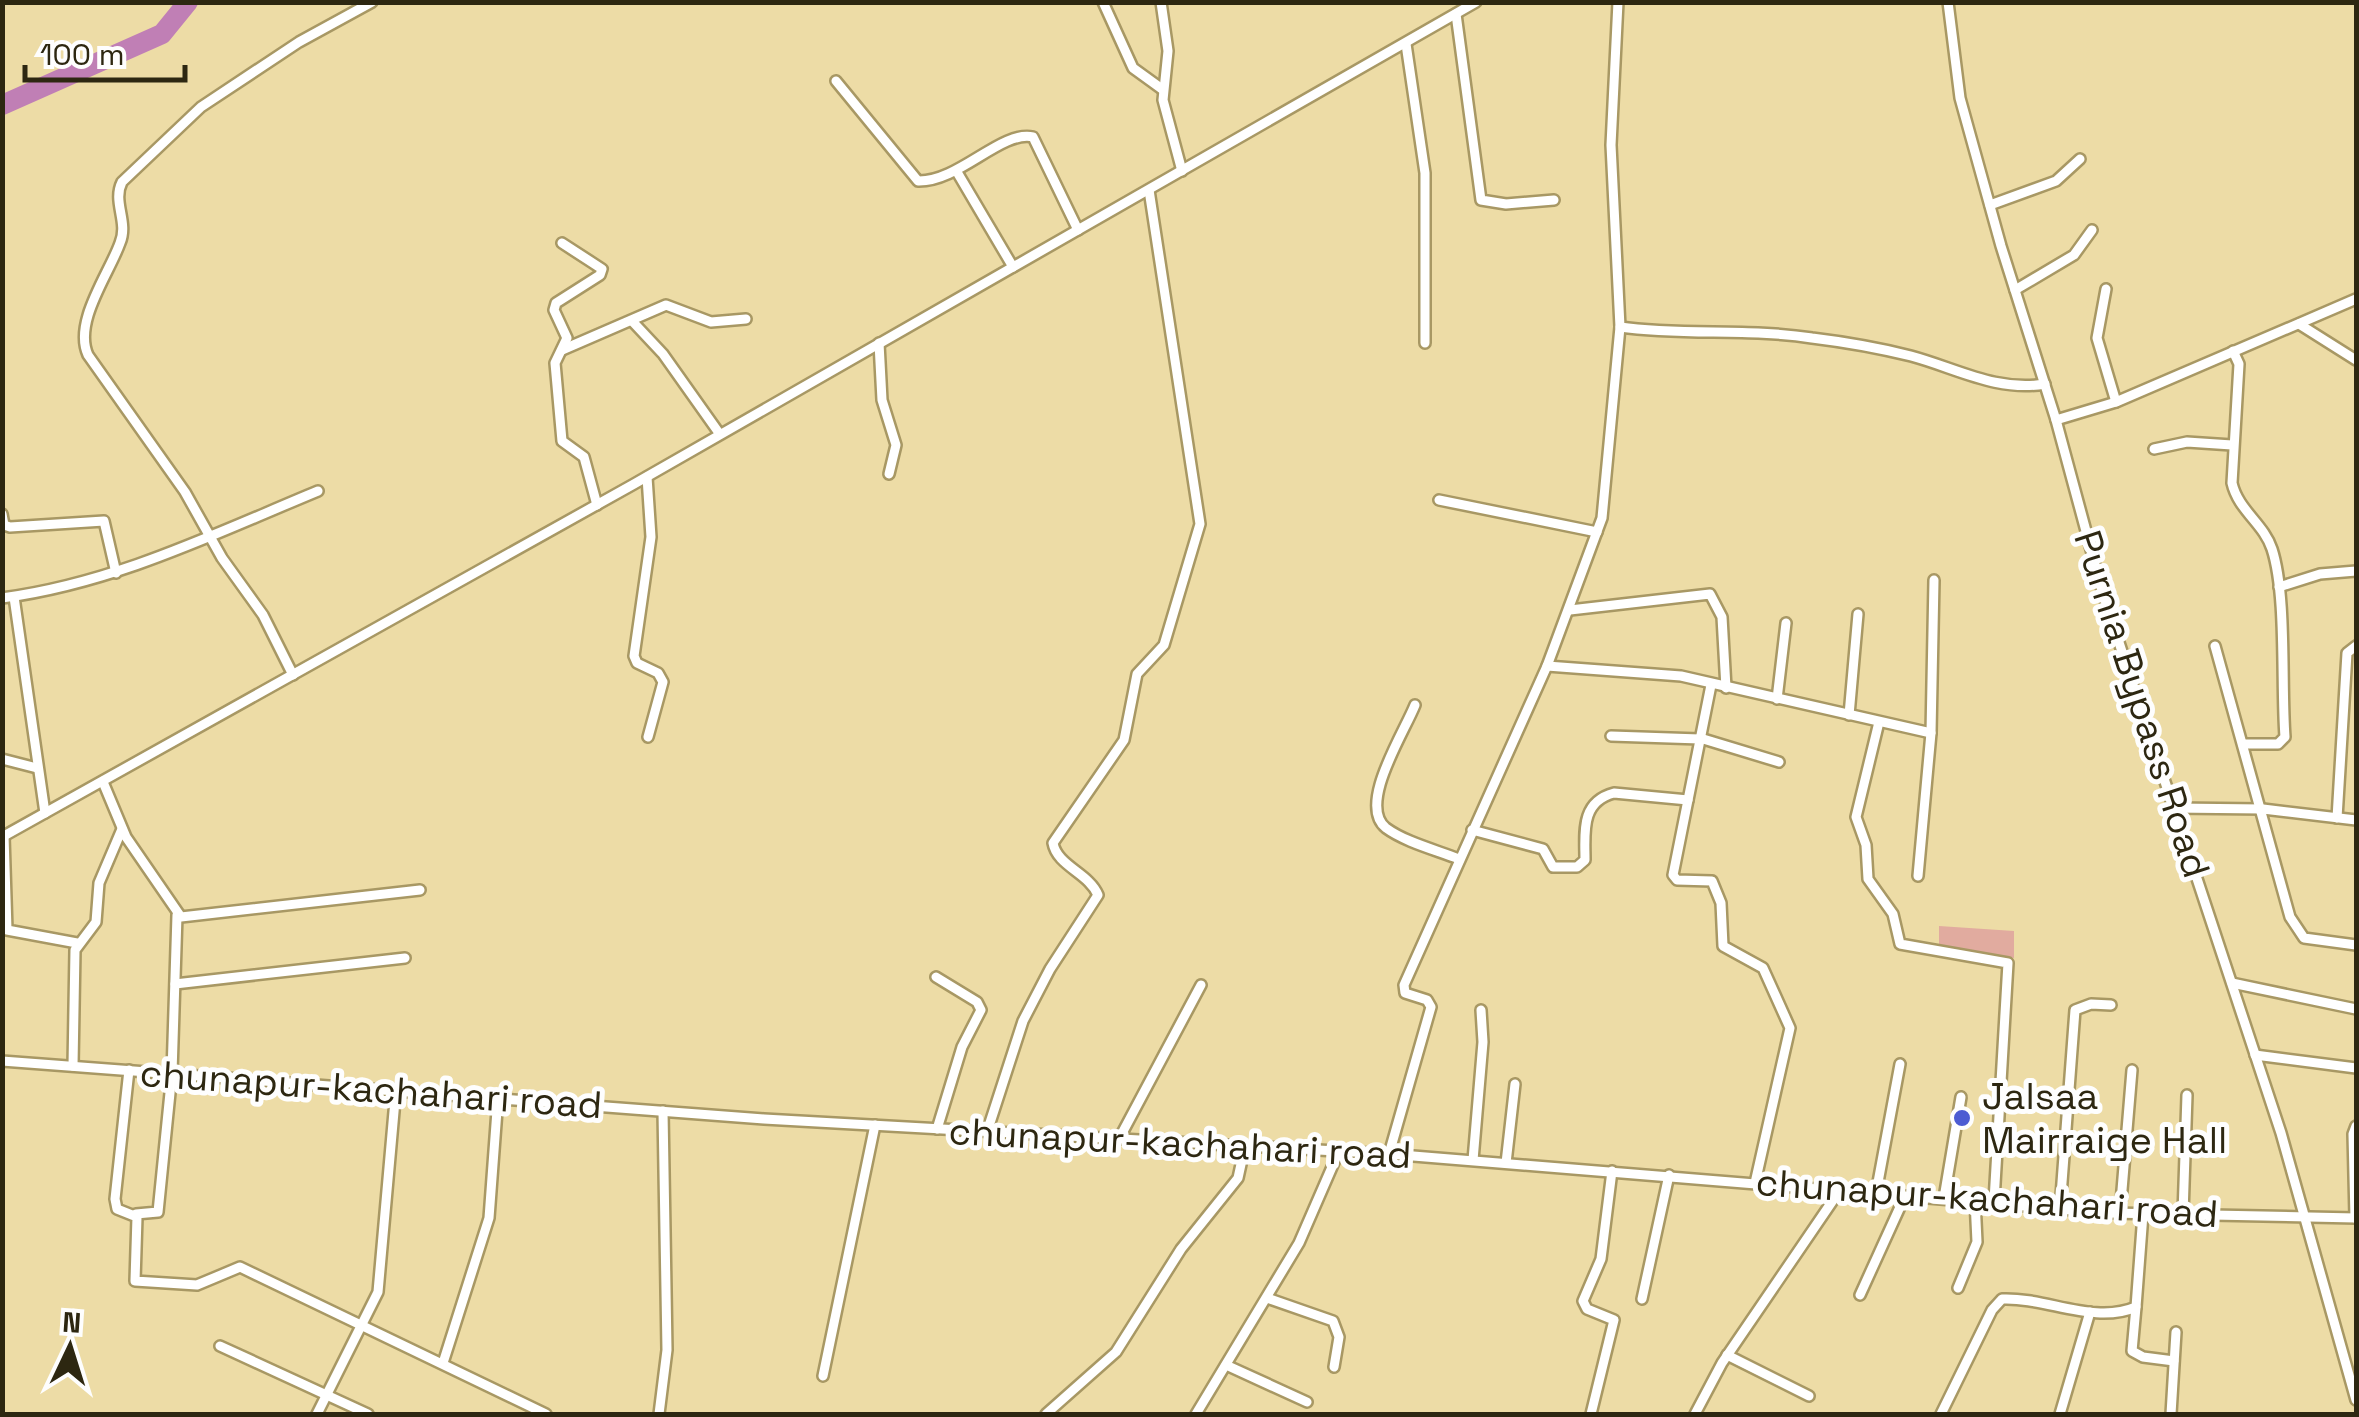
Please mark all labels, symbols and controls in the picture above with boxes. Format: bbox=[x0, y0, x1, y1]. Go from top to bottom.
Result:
scale bar bbox=[25, 20, 185, 82]
text: 100 m bbox=[40, 35, 125, 74]
street label: Purnia Bypass Road bbox=[2063, 524, 2221, 884]
street label: chunapur-kachahari road bbox=[138, 1049, 604, 1129]
place label: Jalsaa Mairraige Hall bbox=[1982, 1072, 2227, 1164]
street label: chunapur-kachahari road bbox=[947, 1107, 1413, 1179]
marker: Jalsaa Mairraige Hall bbox=[1951, 1107, 1973, 1129]
street label: chunapur-kachahari road bbox=[1754, 1158, 2220, 1238]
north arrow bbox=[20, 1297, 120, 1397]
text: N bbox=[61, 1303, 82, 1341]

